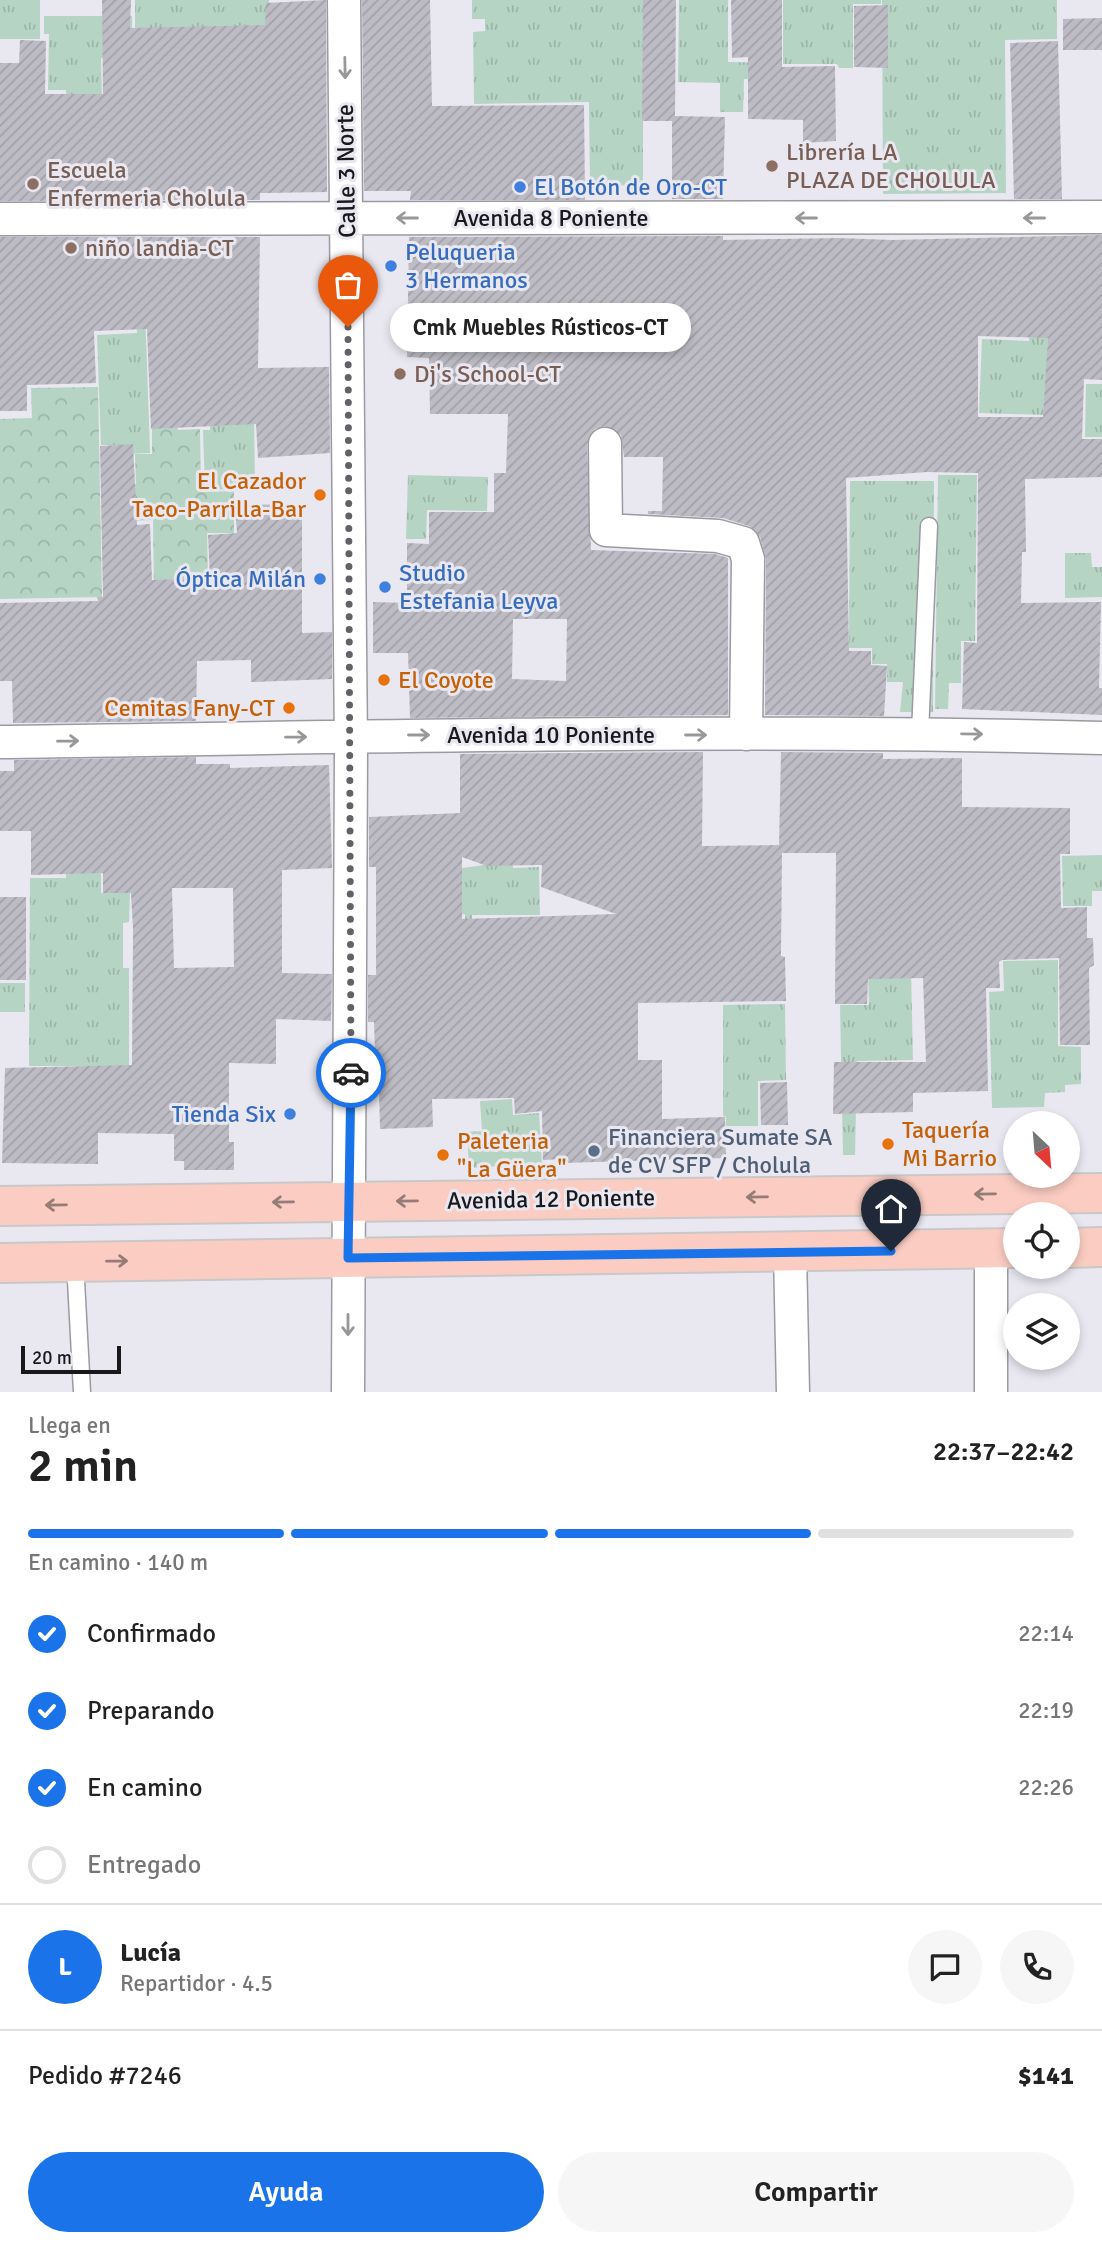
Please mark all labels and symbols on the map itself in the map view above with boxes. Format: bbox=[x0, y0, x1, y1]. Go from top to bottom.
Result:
one-way arrow bbox=[338, 56, 352, 79]
street label: Calle 3 Norte bbox=[330, 104, 362, 238]
place label: Librería LA PLAZA DE CHOLULA bbox=[786, 137, 996, 195]
place label: Escuela Enfermeria Cholula bbox=[47, 155, 246, 213]
marker: Librería LA PLAZA DE CHOLULA bbox=[764, 158, 780, 174]
place label: El Botón de Oro-CT bbox=[534, 172, 727, 202]
marker: Escuela Enfermeria Cholula bbox=[25, 176, 41, 192]
marker: El Botón de Oro-CT bbox=[512, 179, 528, 195]
street label: Avenida 8 Poniente bbox=[453, 203, 649, 233]
one-way arrow bbox=[396, 211, 419, 225]
one-way arrow bbox=[795, 211, 818, 225]
one-way arrow bbox=[1023, 211, 1046, 224]
place label: niño landia-CT bbox=[85, 233, 234, 263]
place label: Peluqueria 3 Hermanos bbox=[405, 237, 528, 295]
marker: niño landia-CT bbox=[63, 240, 79, 256]
pin bbox=[318, 255, 378, 327]
marker: Peluqueria 3 Hermanos bbox=[383, 258, 399, 274]
callout: Cmk Muebles Rústicos-CT bbox=[390, 302, 691, 352]
place label: Dj's School-CT bbox=[414, 359, 561, 389]
marker: Dj's School-CT bbox=[392, 366, 408, 382]
place label: El Cazador Taco-Parrilla-Bar bbox=[132, 466, 306, 524]
marker: El Cazador Taco-Parrilla-Bar bbox=[312, 487, 328, 503]
place label: Studio Estefania Leyva bbox=[399, 558, 558, 616]
place label: Óptica Milán bbox=[175, 564, 306, 594]
marker: Óptica Milán bbox=[312, 571, 328, 587]
marker: Studio Estefania Leyva bbox=[377, 579, 393, 595]
place label: El Coyote bbox=[398, 665, 494, 695]
marker: El Coyote bbox=[376, 672, 392, 688]
place label: Cemitas Fany-CT bbox=[104, 693, 275, 723]
marker: Cemitas Fany-CT bbox=[281, 700, 297, 716]
street label: Avenida 10 Poniente bbox=[447, 720, 655, 750]
one-way arrow bbox=[407, 728, 430, 742]
one-way arrow bbox=[684, 728, 707, 741]
one-way arrow bbox=[960, 728, 983, 741]
one-way arrow bbox=[284, 730, 307, 744]
one-way arrow bbox=[56, 734, 79, 748]
courier bbox=[316, 1038, 386, 1108]
place label: Tienda Six bbox=[172, 1099, 276, 1129]
marker: Tienda Six bbox=[282, 1106, 298, 1122]
north arrow bbox=[1003, 1111, 1080, 1188]
place label: Taquería Mi Barrio bbox=[902, 1115, 997, 1173]
place label: Financiera Sumate SA de CV SFP / Cholula bbox=[608, 1122, 833, 1180]
place label: Paleteria "La Güera" bbox=[457, 1126, 567, 1184]
marker: Taquería Mi Barrio bbox=[880, 1136, 896, 1152]
marker: Financiera Sumate SA de CV SFP / Cholula bbox=[586, 1143, 602, 1159]
marker: Paleteria "La Güera" bbox=[435, 1147, 451, 1163]
pin bbox=[861, 1179, 921, 1251]
street label: Avenida 12 Poniente bbox=[447, 1182, 655, 1216]
one-way arrow bbox=[974, 1188, 997, 1201]
one-way arrow bbox=[746, 1190, 769, 1204]
one-way arrow bbox=[396, 1194, 419, 1207]
one-way arrow bbox=[272, 1195, 295, 1209]
one-way arrow bbox=[44, 1198, 67, 1212]
one-way arrow bbox=[105, 1254, 128, 1268]
one-way arrow bbox=[341, 1313, 355, 1336]
scale bar bbox=[21, 1343, 121, 1375]

